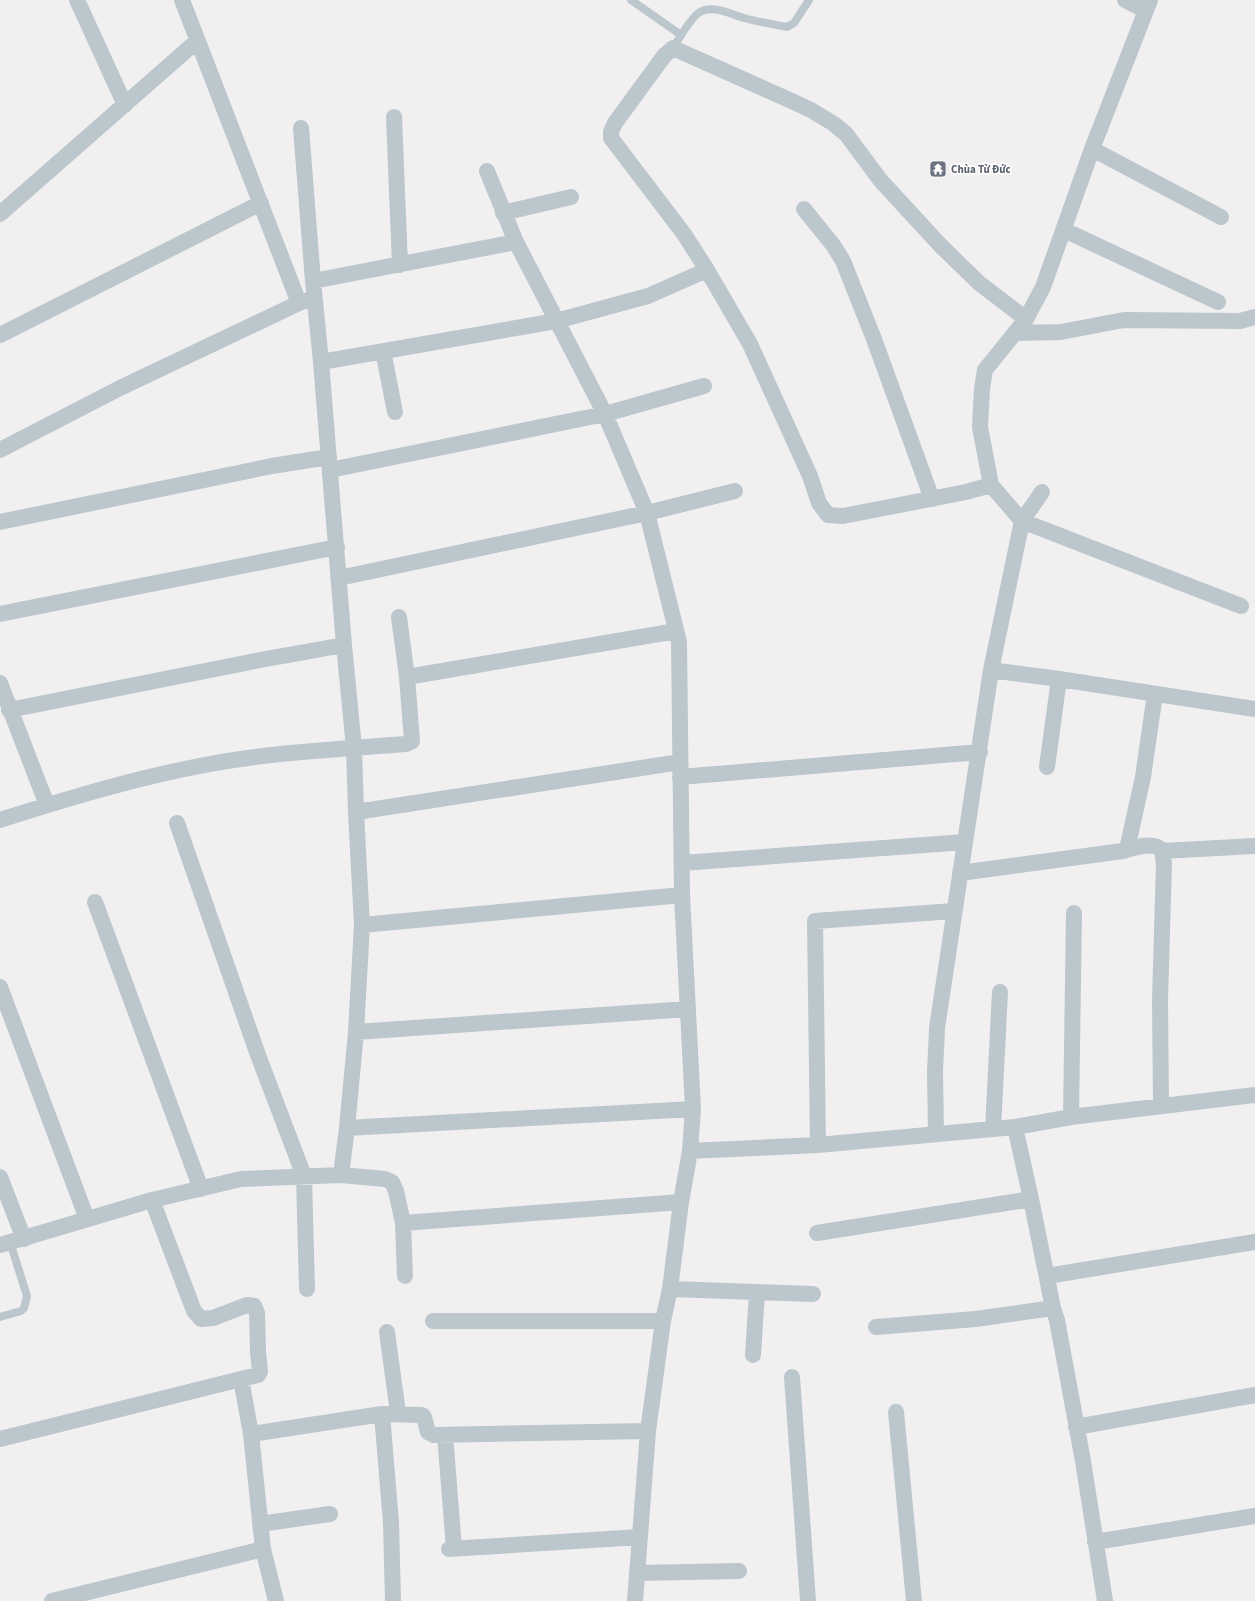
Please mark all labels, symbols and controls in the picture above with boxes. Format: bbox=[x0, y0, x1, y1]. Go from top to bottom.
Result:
temple icon: Chùa Từ Đức bbox=[928, 159, 948, 179]
place label: Chùa Từ Đức bbox=[951, 162, 1011, 177]

